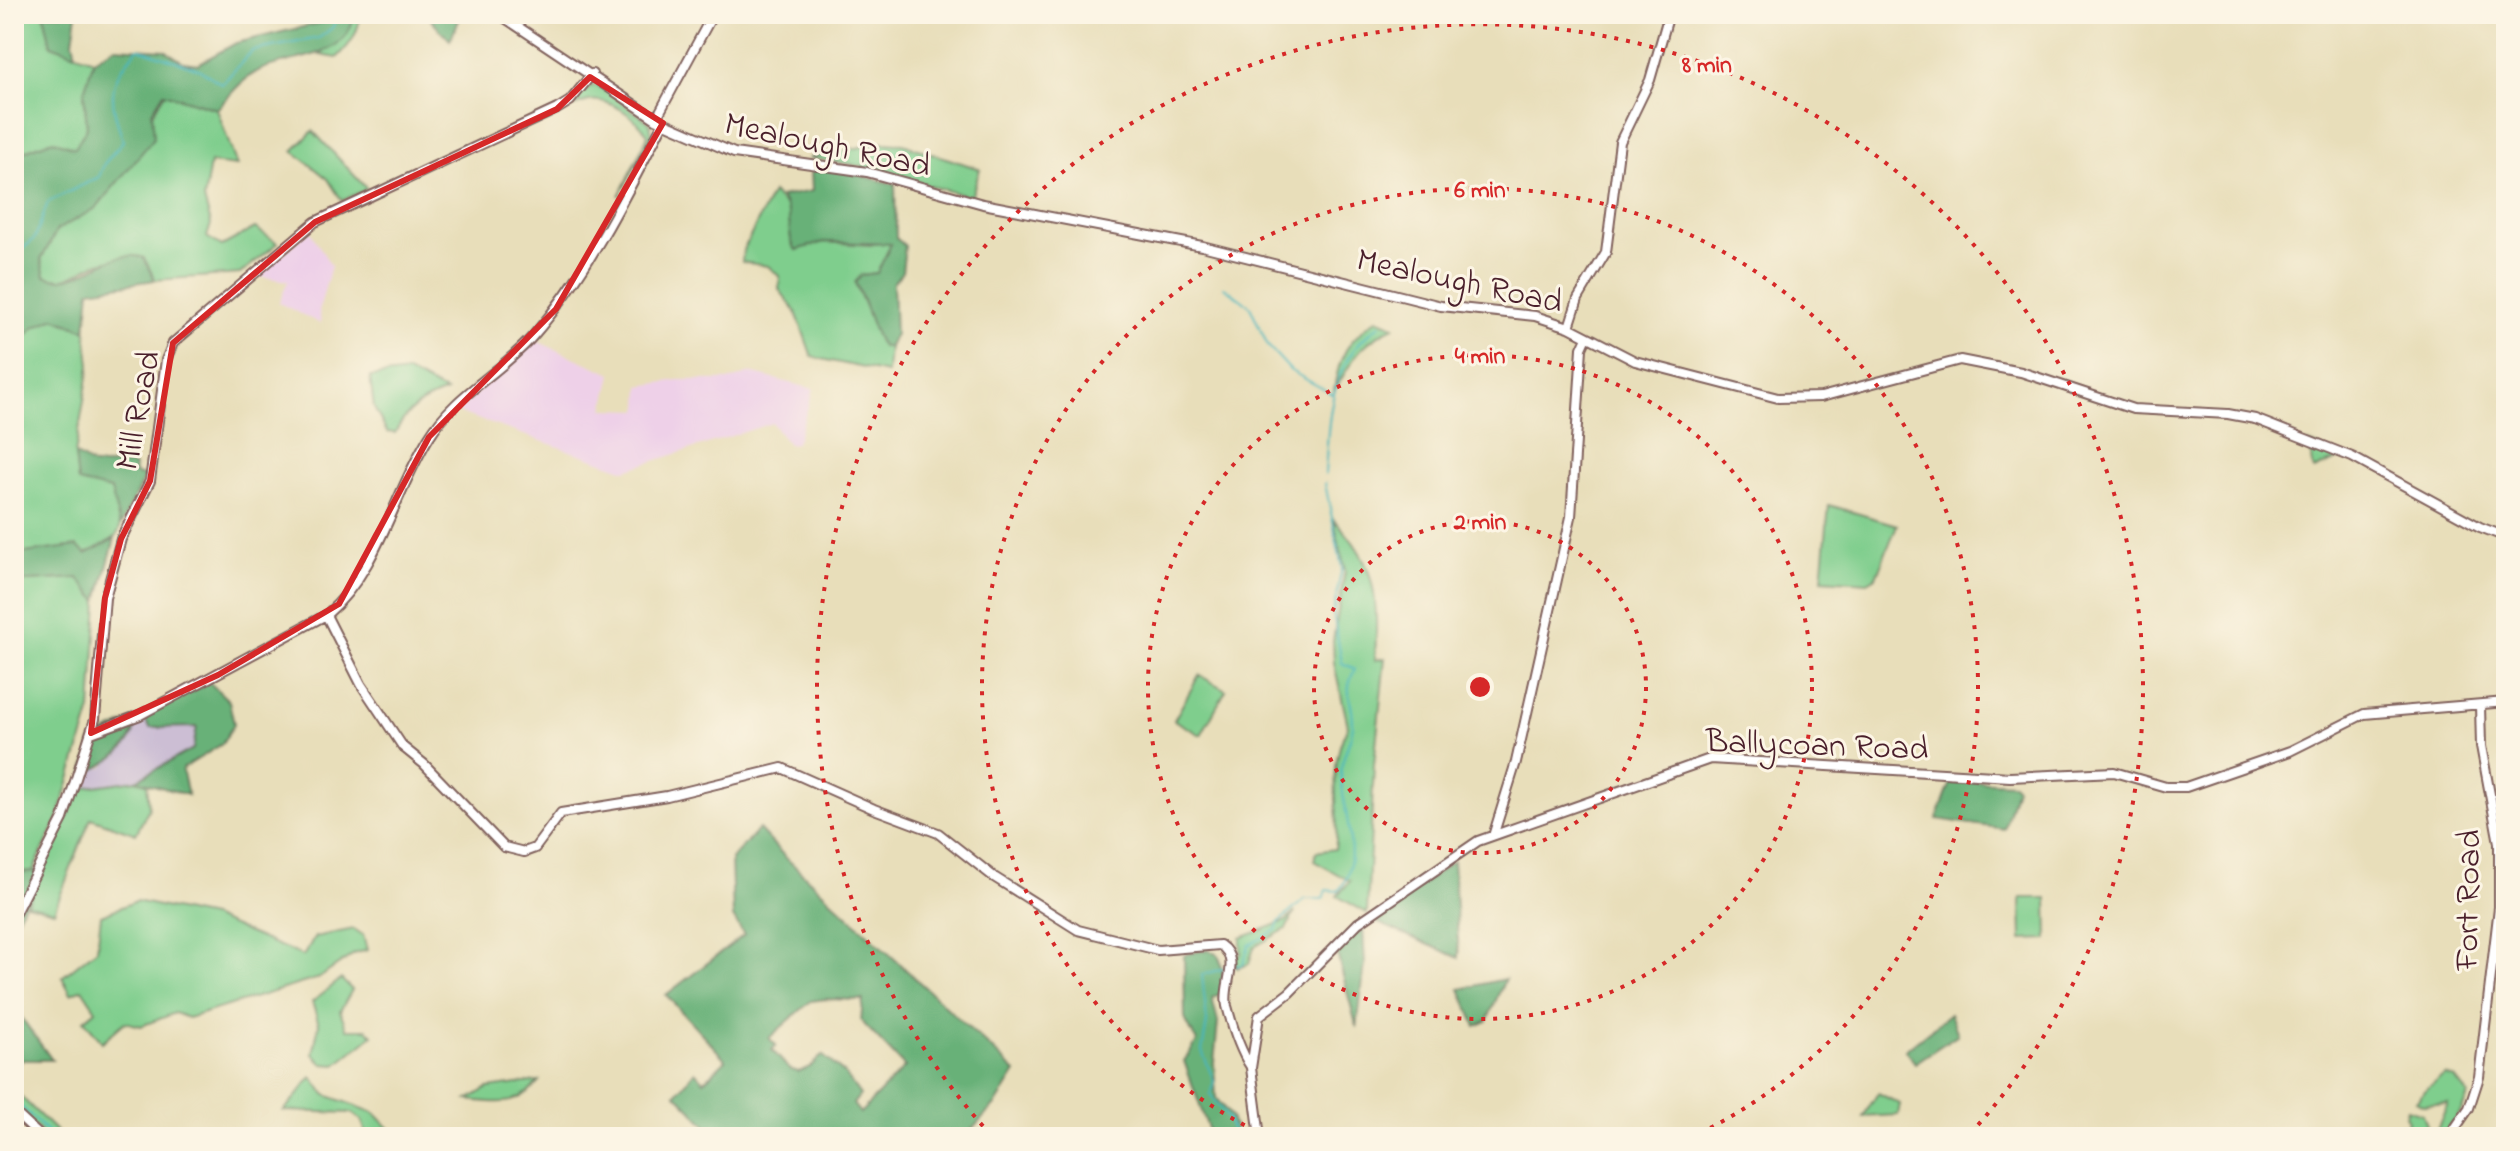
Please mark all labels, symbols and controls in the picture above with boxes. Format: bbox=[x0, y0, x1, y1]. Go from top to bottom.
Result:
text: 8 min bbox=[1681, 49, 1732, 84]
street label: Mealough Road bbox=[720, 101, 935, 193]
text: 6 min bbox=[1454, 174, 1506, 209]
street label: Mealough Road bbox=[1352, 237, 1567, 329]
text: 4 min bbox=[1455, 340, 1505, 375]
street label: Mill Road bbox=[104, 347, 176, 475]
text: 2 min bbox=[1453, 506, 1507, 541]
centre of rings bbox=[1466, 673, 1494, 701]
street label: Ballycoan Road bbox=[1704, 718, 1929, 776]
street label: Fort Road bbox=[2444, 829, 2496, 972]

